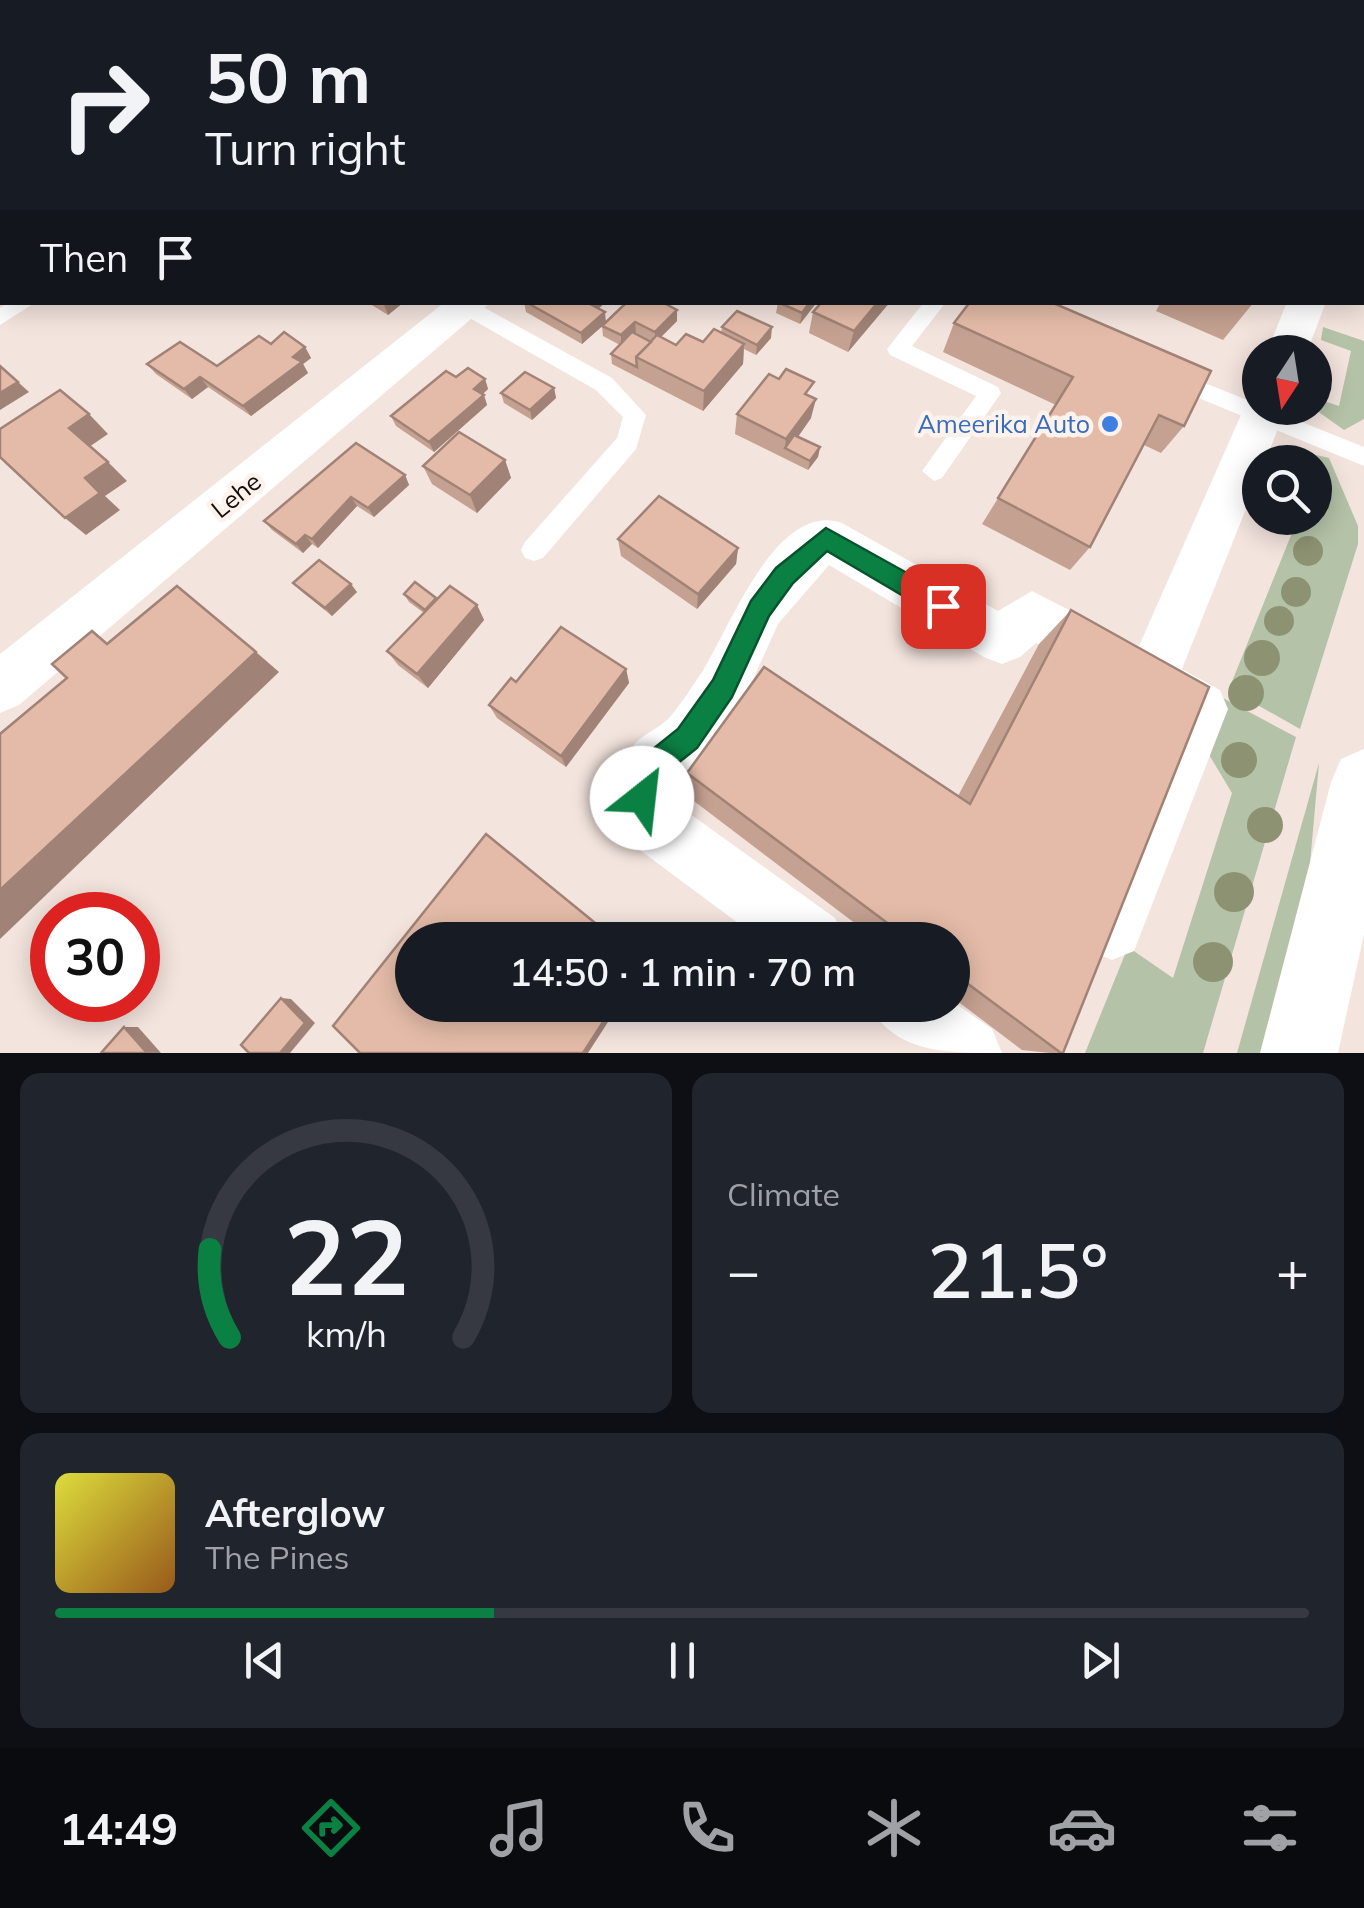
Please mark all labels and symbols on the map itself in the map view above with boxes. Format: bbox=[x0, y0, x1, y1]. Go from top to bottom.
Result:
north arrow bbox=[1242, 335, 1332, 425]
place label: Ameerika Auto bbox=[917, 408, 1090, 439]
marker: Ameerika Auto bbox=[1099, 413, 1121, 435]
street label: Lehe bbox=[204, 465, 267, 524]
pin bbox=[901, 564, 986, 649]
position arrow bbox=[590, 746, 694, 850]
speed limit sign: 30 bbox=[30, 892, 160, 1022]

